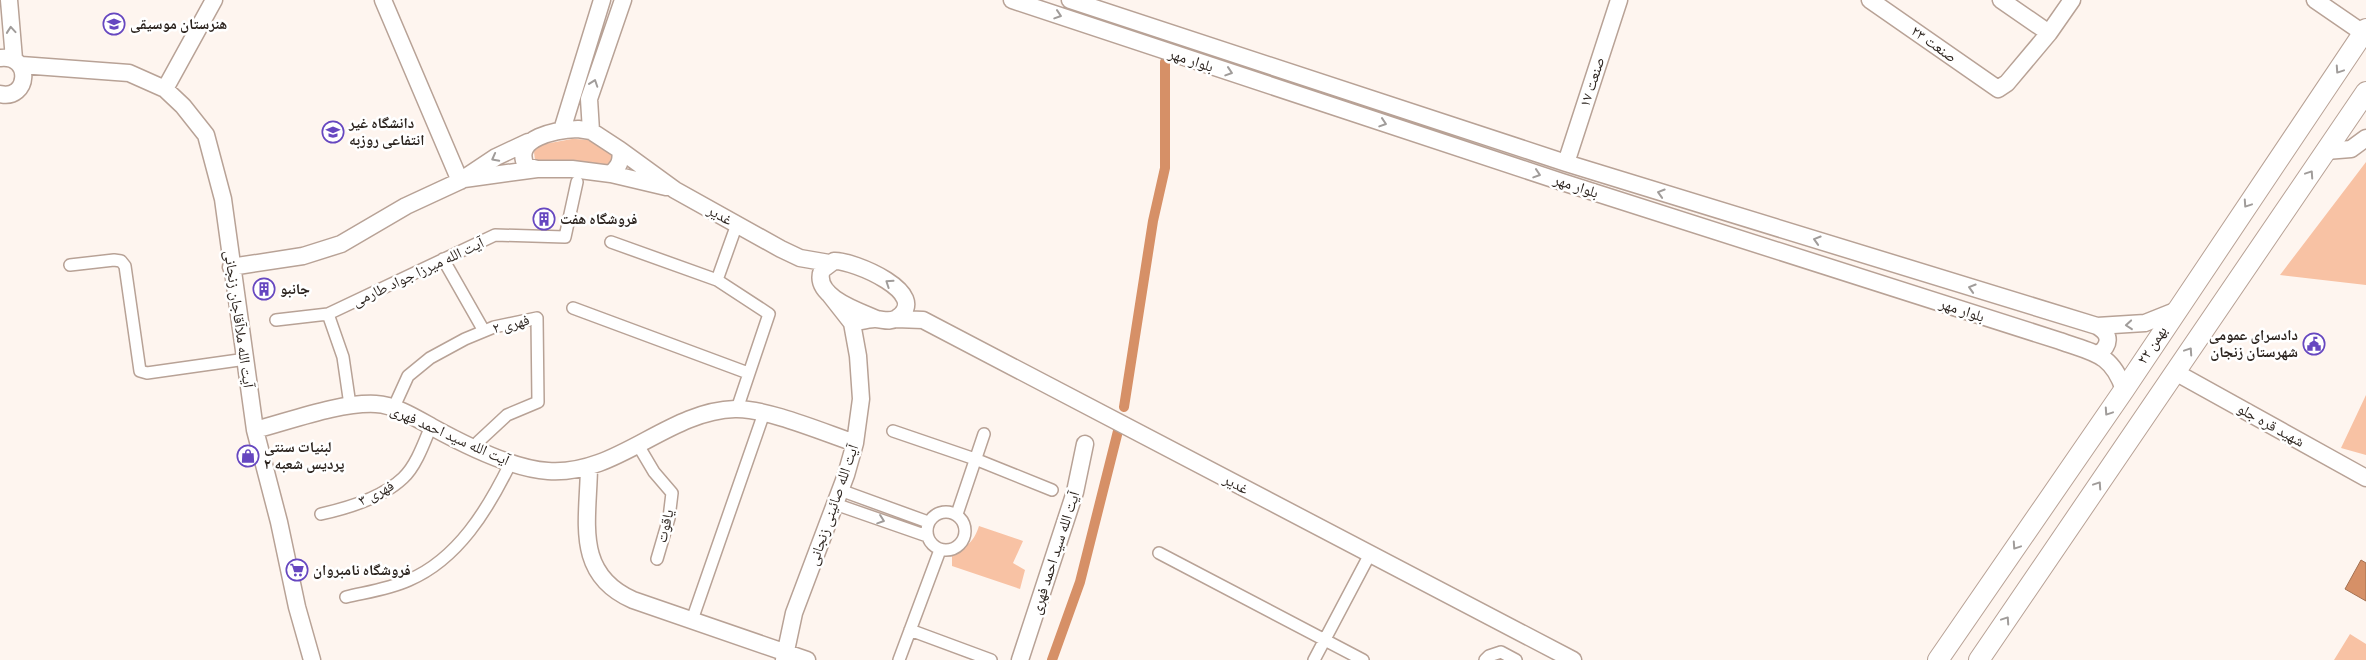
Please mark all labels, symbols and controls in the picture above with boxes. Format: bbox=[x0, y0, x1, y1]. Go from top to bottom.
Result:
one-way arrow bbox=[1053, 10, 1062, 20]
school or university icon: هنرستان موسیقی bbox=[102, 12, 126, 36]
place label: هنرستان موسیقی bbox=[130, 15, 227, 33]
street label: صنعت ۲۳ bbox=[1908, 22, 1960, 66]
one-way arrow bbox=[6, 25, 17, 33]
street label: بلوار مهر bbox=[1165, 44, 1216, 76]
street label: صنعت ۱۷ bbox=[1575, 55, 1609, 109]
one-way arrow bbox=[2335, 65, 2345, 74]
one-way arrow bbox=[1224, 66, 1232, 76]
one-way arrow bbox=[588, 79, 598, 88]
place label: دانشگاه غیر انتفاعی روزبه bbox=[348, 114, 424, 149]
one-way arrow bbox=[1378, 117, 1387, 127]
school or university icon: دانشگاه غیر انتفاعی روزبه bbox=[321, 120, 345, 144]
one-way arrow bbox=[491, 152, 500, 162]
one-way arrow bbox=[1533, 168, 1541, 178]
street label: بلوار مهر bbox=[1550, 170, 1601, 202]
one-way arrow bbox=[2304, 170, 2314, 179]
one-way arrow bbox=[1658, 188, 1666, 198]
one-way arrow bbox=[2244, 198, 2253, 208]
street label: غدیر bbox=[703, 200, 736, 229]
building icon: فروشگاه هفت bbox=[532, 207, 556, 231]
place label: فروشگاه هفت bbox=[560, 210, 637, 228]
street label: آیت الله میرزا جواد طارمی bbox=[349, 233, 488, 311]
one-way arrow bbox=[1813, 236, 1821, 246]
street label: آیت الله ملاآقاجان زنجانی bbox=[219, 249, 258, 390]
building icon: جانبو bbox=[252, 277, 276, 301]
place label: جانبو bbox=[280, 280, 310, 298]
one-way arrow bbox=[886, 280, 895, 289]
one-way arrow bbox=[1968, 284, 1977, 294]
street label: بلوار مهر bbox=[1936, 294, 1987, 326]
street label: فهری ۲ bbox=[491, 311, 532, 338]
one-way arrow bbox=[2124, 319, 2132, 330]
street label: ۲۲ بهمن bbox=[2133, 323, 2172, 368]
place label: دادسرای عمومی شهرستان زنجان bbox=[2209, 326, 2298, 361]
public building icon: دادسرای عمومی شهرستان زنجان bbox=[2302, 332, 2326, 356]
one-way arrow bbox=[2183, 347, 2192, 357]
street label: شهید قره جلو bbox=[2234, 399, 2308, 451]
street label: آیت الله سید احمد فهری bbox=[387, 401, 513, 471]
one-way arrow bbox=[2105, 406, 2114, 416]
place label: لبنیات سنتی پردیس شعبه ۲ bbox=[264, 438, 344, 473]
street label: آیت الله صائینی زنجانی bbox=[804, 441, 863, 568]
shop icon: لبنیات سنتی پردیس شعبه ۲ bbox=[236, 444, 260, 468]
street label: غدیر bbox=[1219, 470, 1252, 498]
street label: فهری ۳ bbox=[355, 476, 397, 510]
one-way arrow bbox=[2092, 482, 2101, 491]
street label: آیت الله سید احمد فهری bbox=[1027, 488, 1085, 617]
street label: یاقوت bbox=[652, 507, 678, 545]
one-way arrow bbox=[876, 514, 885, 524]
one-way arrow bbox=[2013, 540, 2022, 550]
supermarket icon: فروشگاه نامبروان bbox=[285, 558, 309, 582]
place label: فروشگاه نامبروان bbox=[313, 561, 411, 579]
one-way arrow bbox=[2000, 616, 2009, 625]

